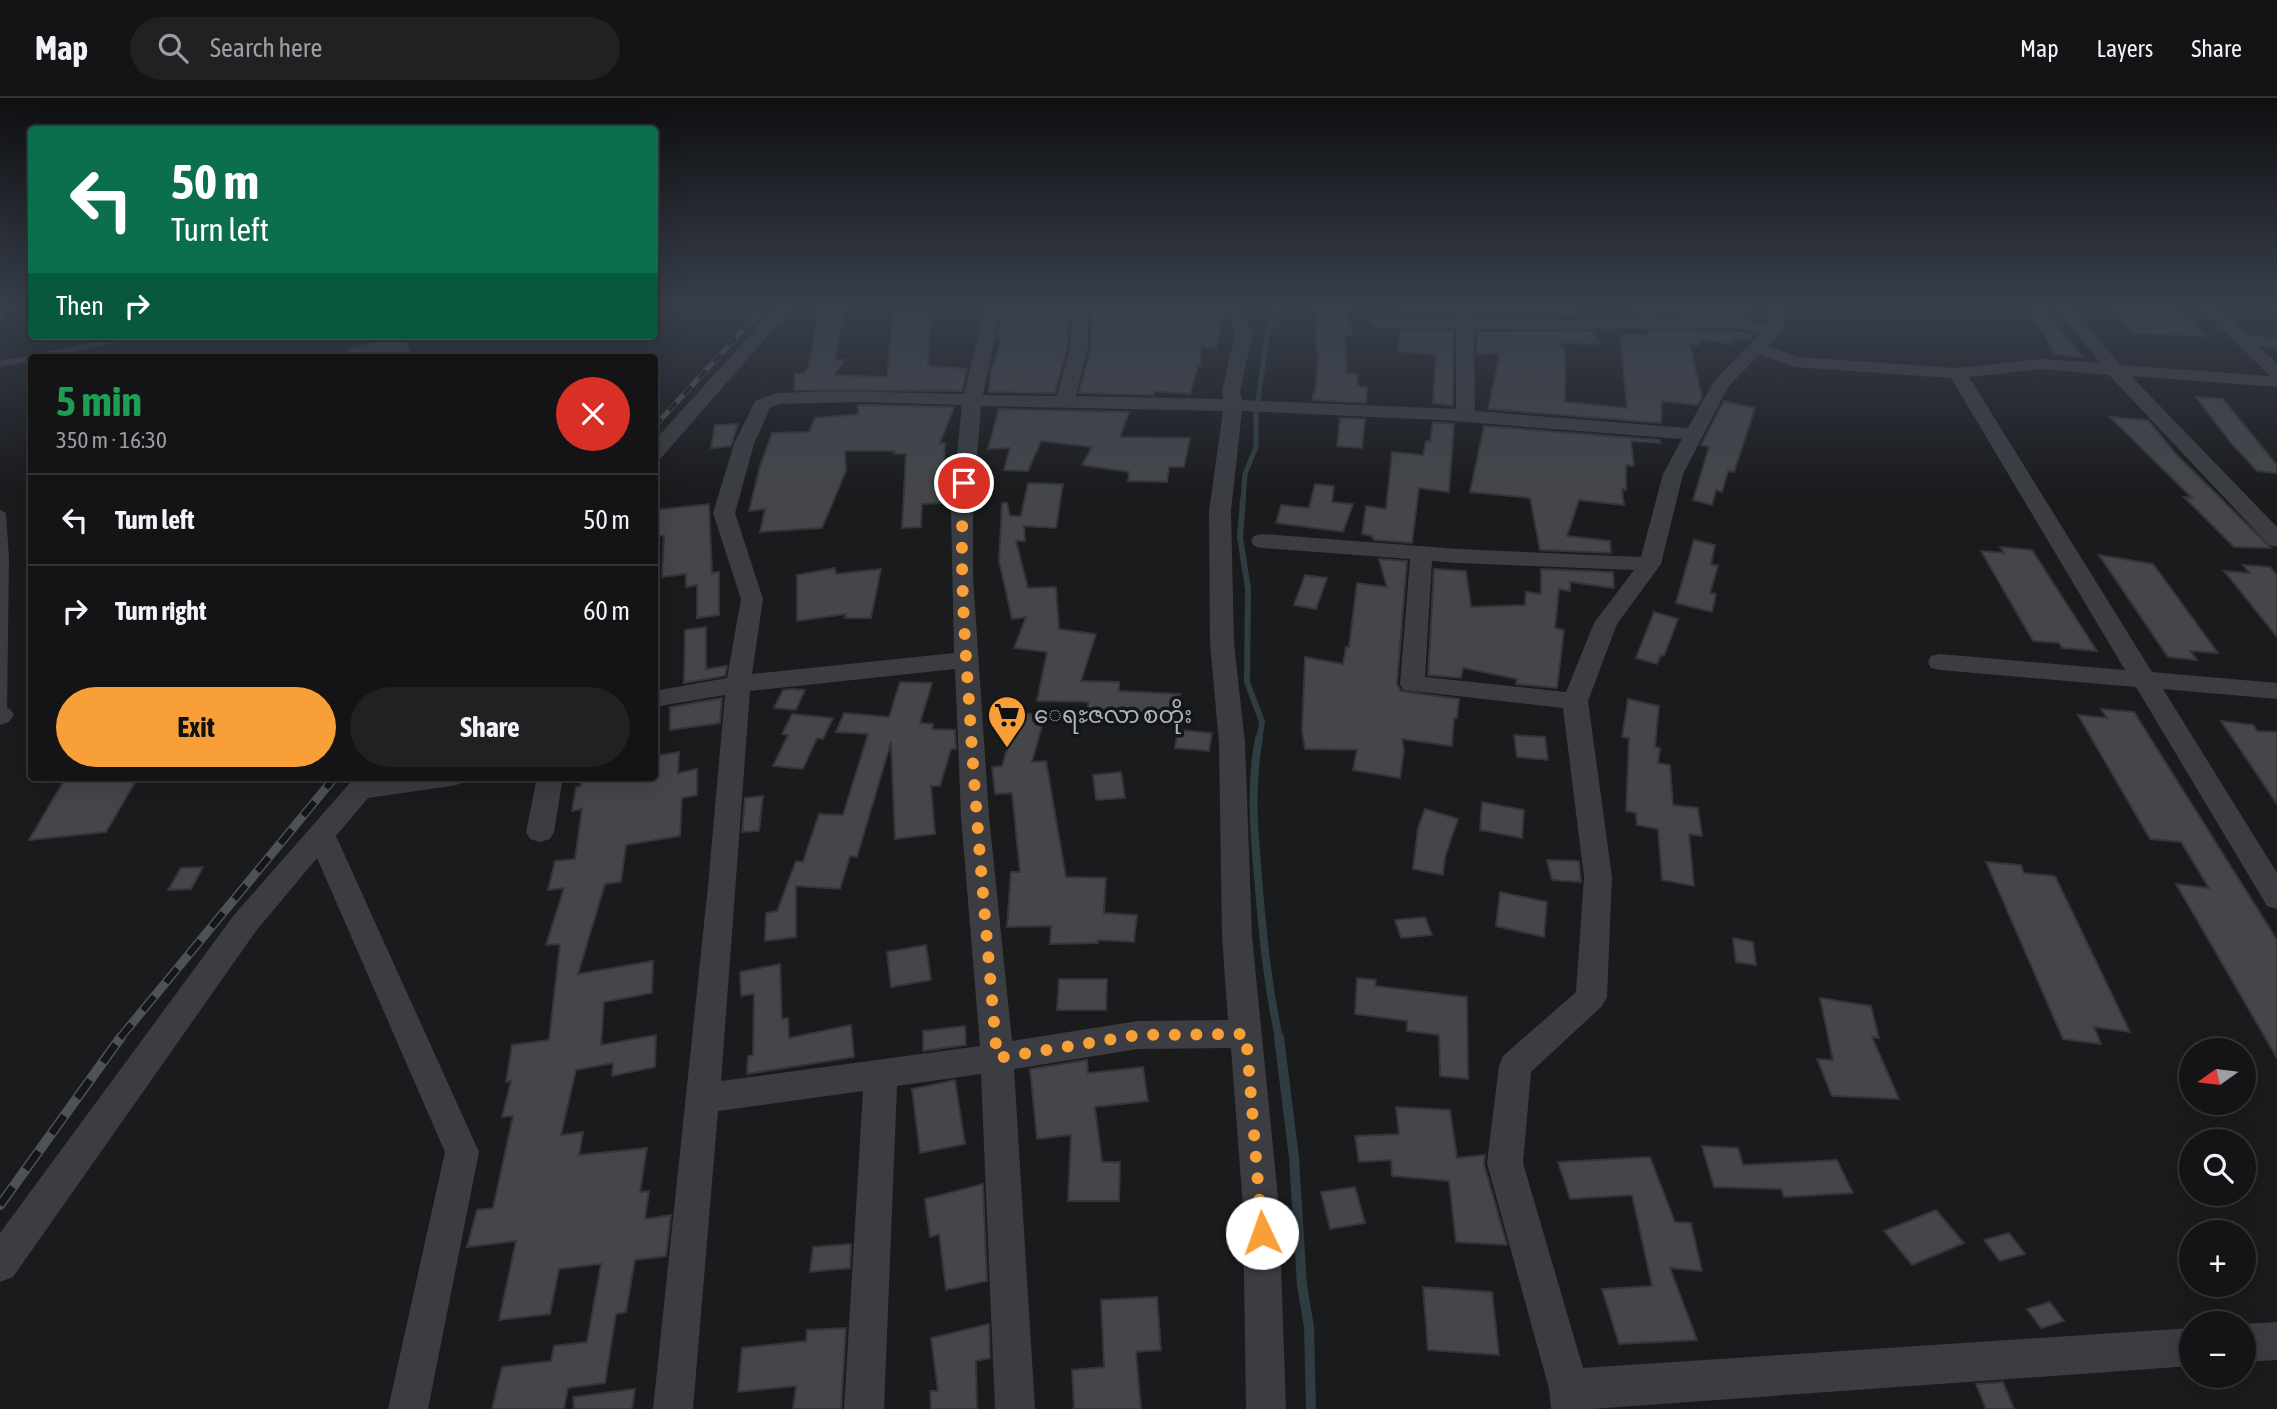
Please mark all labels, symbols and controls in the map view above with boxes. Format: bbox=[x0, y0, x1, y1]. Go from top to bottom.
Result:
search box bbox=[130, 17, 620, 80]
text: Map bbox=[35, 29, 88, 67]
icon: search bbox=[154, 29, 192, 67]
text: Search here bbox=[210, 33, 322, 63]
text: Map bbox=[2020, 35, 2059, 62]
text: Layers bbox=[2097, 35, 2153, 62]
text: Share bbox=[2191, 35, 2242, 62]
text: 50 m bbox=[171, 153, 259, 209]
icon: left bbox=[56, 154, 147, 245]
text: Turn left bbox=[171, 211, 269, 248]
icon: right bbox=[118, 287, 156, 325]
text: Then bbox=[56, 291, 104, 321]
text: 5 min bbox=[56, 377, 142, 425]
button: close bbox=[556, 377, 630, 451]
text: 350 m · 16:30 bbox=[56, 427, 167, 453]
pin bbox=[934, 453, 994, 513]
icon: arrive bbox=[945, 464, 983, 502]
icon: left bbox=[56, 501, 94, 539]
text: Turn left bbox=[115, 505, 195, 535]
text: 50 m bbox=[583, 505, 630, 535]
icon: right bbox=[56, 592, 94, 630]
text: Turn right bbox=[115, 596, 206, 626]
text: 60 m bbox=[583, 596, 630, 626]
button: Exit bbox=[56, 687, 336, 767]
button: Share bbox=[350, 687, 630, 767]
supermarket icon: ေရႊဇလာ စတိုး bbox=[986, 694, 1028, 749]
place label: ေရႊဇလာ စတိုး bbox=[1034, 699, 1192, 734]
north arrow bbox=[2179, 1038, 2256, 1115]
map controls bbox=[2179, 1038, 2256, 1388]
button: search bbox=[2179, 1129, 2256, 1206]
position arrow bbox=[1225, 1196, 1299, 1270]
button: + bbox=[2179, 1220, 2256, 1297]
button: − bbox=[2179, 1311, 2256, 1388]

